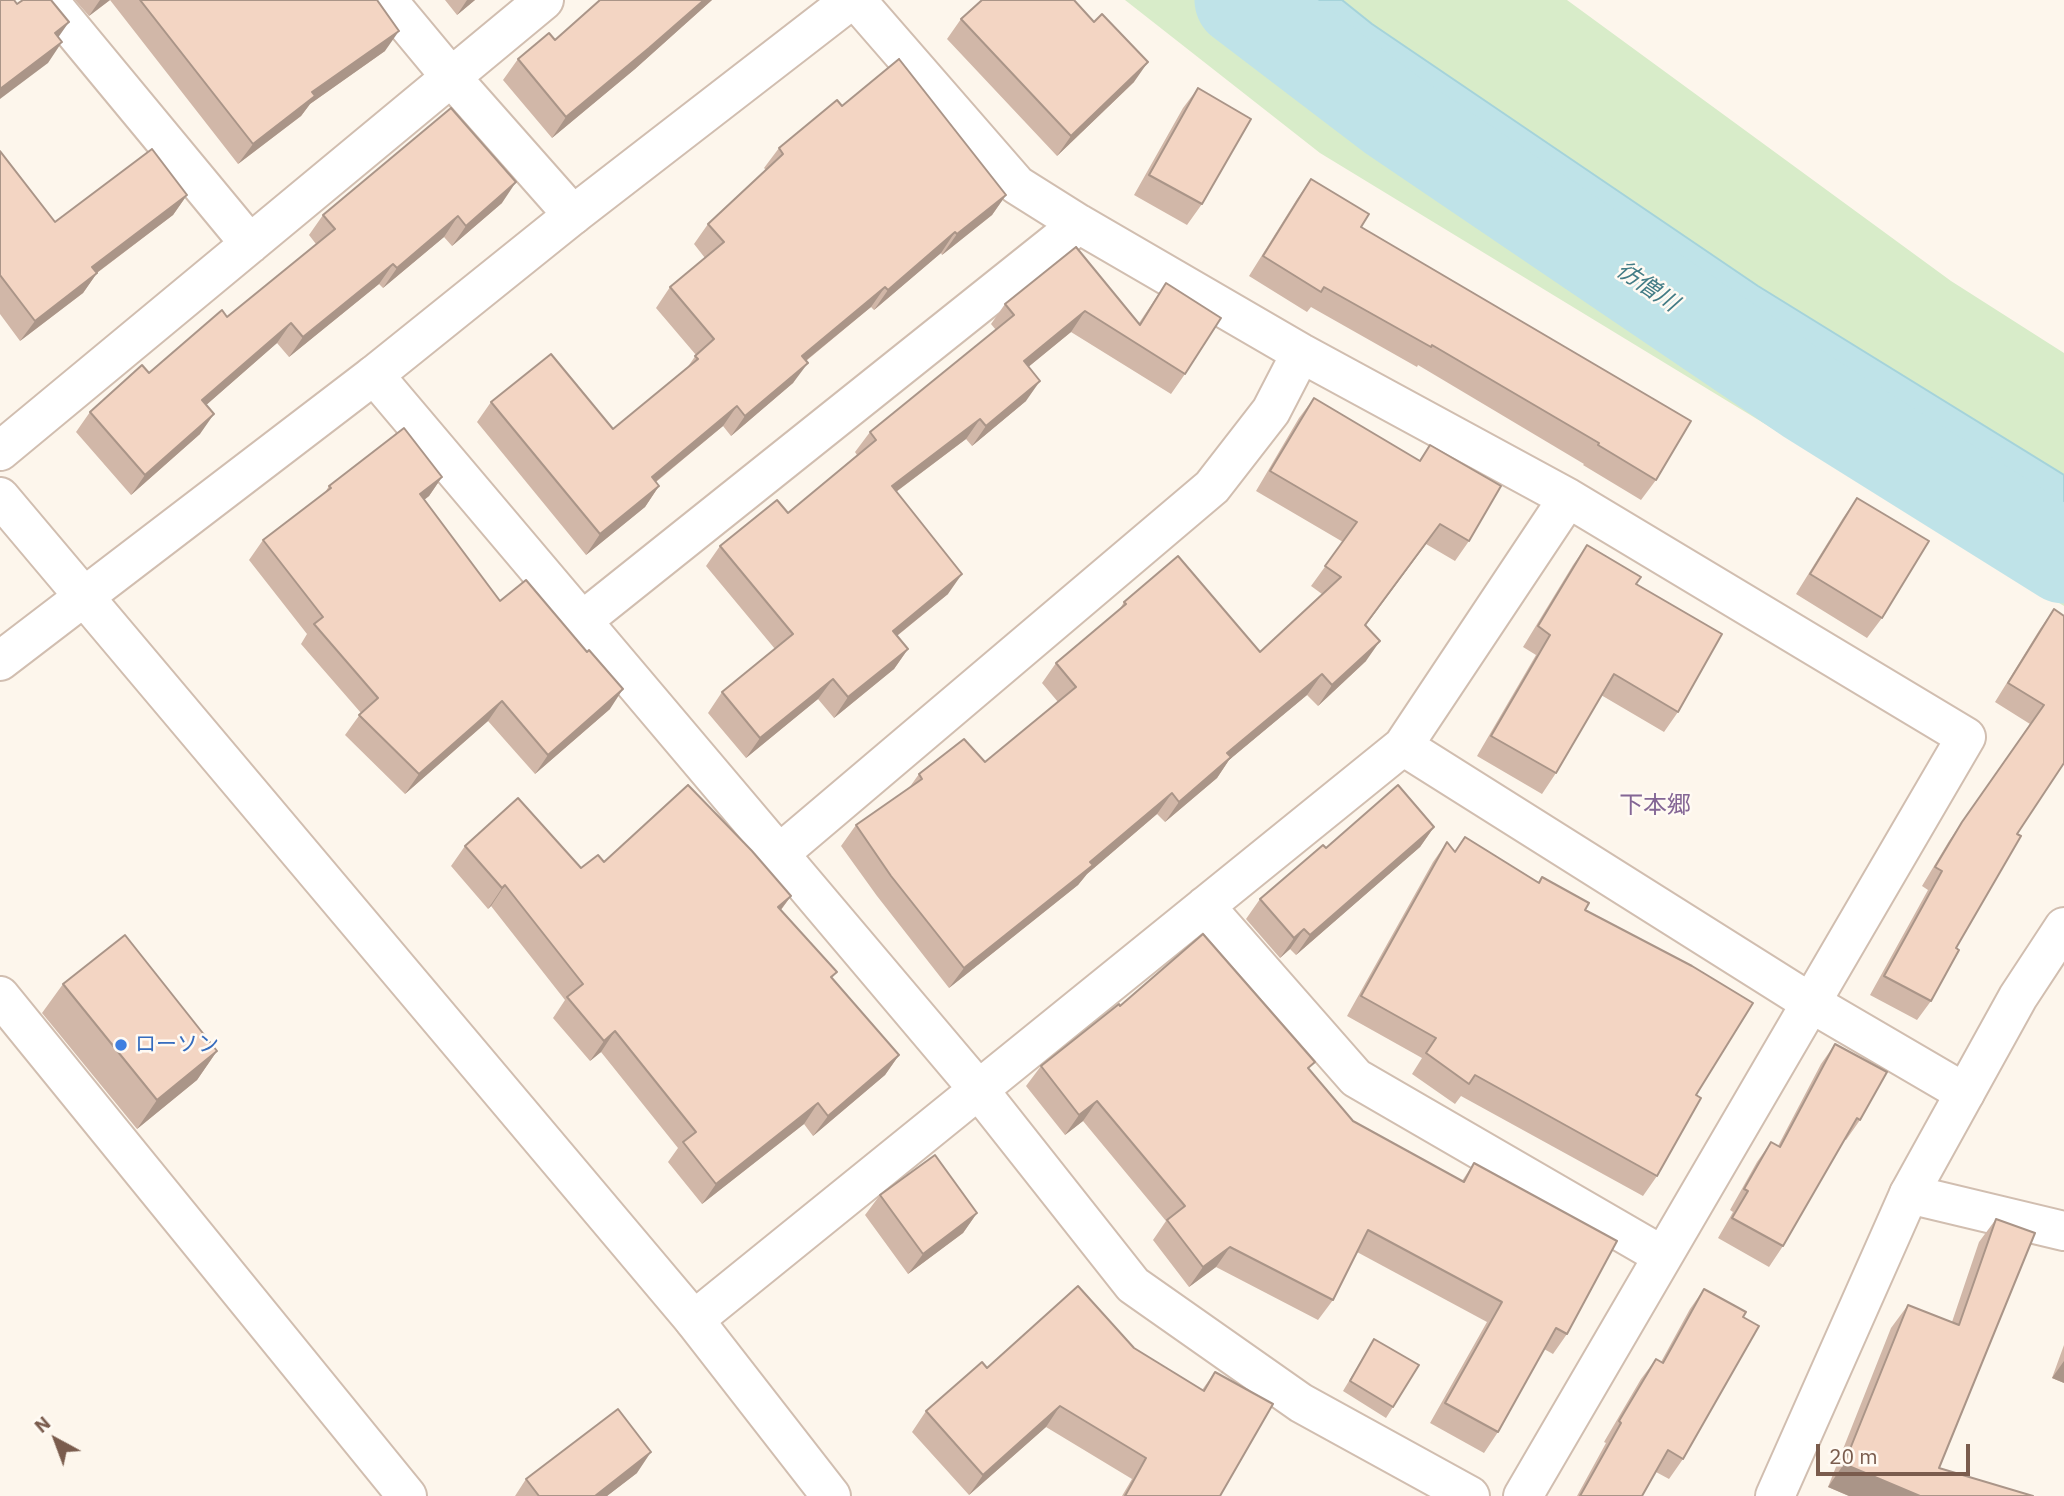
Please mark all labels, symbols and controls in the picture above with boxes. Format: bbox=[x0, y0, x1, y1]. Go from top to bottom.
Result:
water label: 彷僧川 bbox=[1611, 256, 1683, 318]
district label: 下本郷 bbox=[1619, 792, 1691, 820]
place label: ローソン bbox=[135, 1032, 219, 1058]
marker: ローソン bbox=[113, 1037, 129, 1053]
north arrow bbox=[21, 1405, 91, 1475]
text: N bbox=[29, 1411, 55, 1438]
scale bar bbox=[1819, 1430, 1973, 1474]
text: 20 m bbox=[1829, 1442, 1878, 1470]

